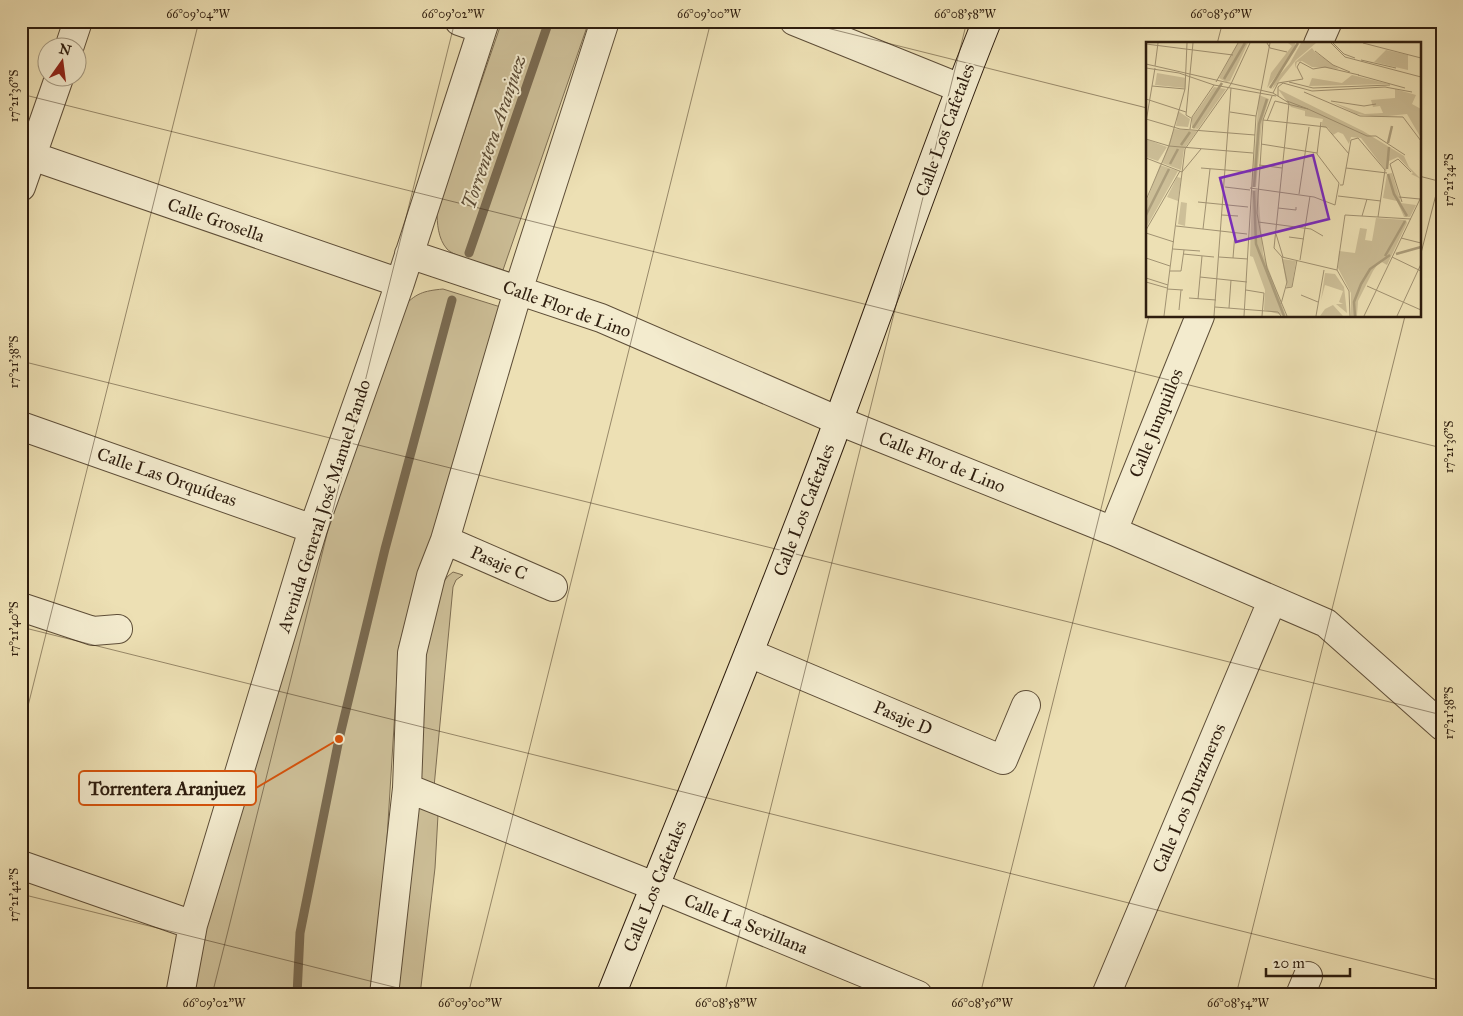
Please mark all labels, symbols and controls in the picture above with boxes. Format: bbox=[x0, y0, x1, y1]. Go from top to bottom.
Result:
text: 66°09'04"W bbox=[166, 7, 230, 21]
text: 66°09'02"W bbox=[422, 7, 485, 21]
text: 66°09'00"W bbox=[677, 7, 742, 21]
text: 66°08'58"W bbox=[934, 7, 997, 21]
text: 66°08'56"W bbox=[1190, 7, 1252, 21]
north arrow bbox=[38, 38, 88, 88]
text: N bbox=[57, 40, 73, 60]
inset map bbox=[1146, 42, 1420, 318]
water label: Torrentera Aranjuez bbox=[457, 52, 531, 212]
street label: Calle Los Cafetales bbox=[911, 60, 979, 200]
text: 17°21'36"S bbox=[7, 70, 21, 122]
text: 17°21'34"S bbox=[1442, 153, 1456, 207]
street label: Calle Grosella bbox=[165, 193, 268, 247]
street label: Calle Flor de Lino bbox=[500, 276, 634, 342]
text: 17°21'38"S bbox=[7, 336, 21, 388]
street label: Calle Junquillos bbox=[1124, 365, 1189, 481]
street label: Avenida General José Manuel Pando bbox=[272, 377, 376, 637]
text: 17°21'36"S bbox=[1442, 421, 1456, 473]
street label: Calle Flor de Lino bbox=[875, 427, 1009, 497]
street label: Calle Los Cafetales bbox=[769, 441, 839, 579]
street label: Calle Las Orquídeas bbox=[94, 443, 240, 512]
street label: Pasaje C bbox=[467, 541, 531, 585]
text: 17°21'40"S bbox=[7, 601, 21, 657]
text: 17°21'38"S bbox=[1442, 687, 1456, 739]
street label: Pasaje D bbox=[870, 696, 936, 740]
street label: Calle Los Durazneros bbox=[1148, 720, 1230, 876]
callout: Torrentera Aranjuez bbox=[79, 771, 256, 805]
text: Torrentera Aranjuez bbox=[88, 777, 246, 801]
street label: Calle Los Cafetales bbox=[619, 817, 691, 955]
text: 17°21'42"S bbox=[7, 868, 21, 922]
street label: Calle La Sevillana bbox=[681, 889, 812, 959]
scale bar bbox=[1266, 946, 1349, 978]
text: 20 m bbox=[1273, 954, 1305, 972]
text: 66°09'02"W bbox=[183, 996, 246, 1010]
text: 66°09'00"W bbox=[438, 996, 503, 1010]
text: 66°08'58"W bbox=[695, 996, 758, 1010]
text: 66°08'56"W bbox=[951, 996, 1013, 1010]
text: 66°08'54"W bbox=[1207, 996, 1270, 1010]

